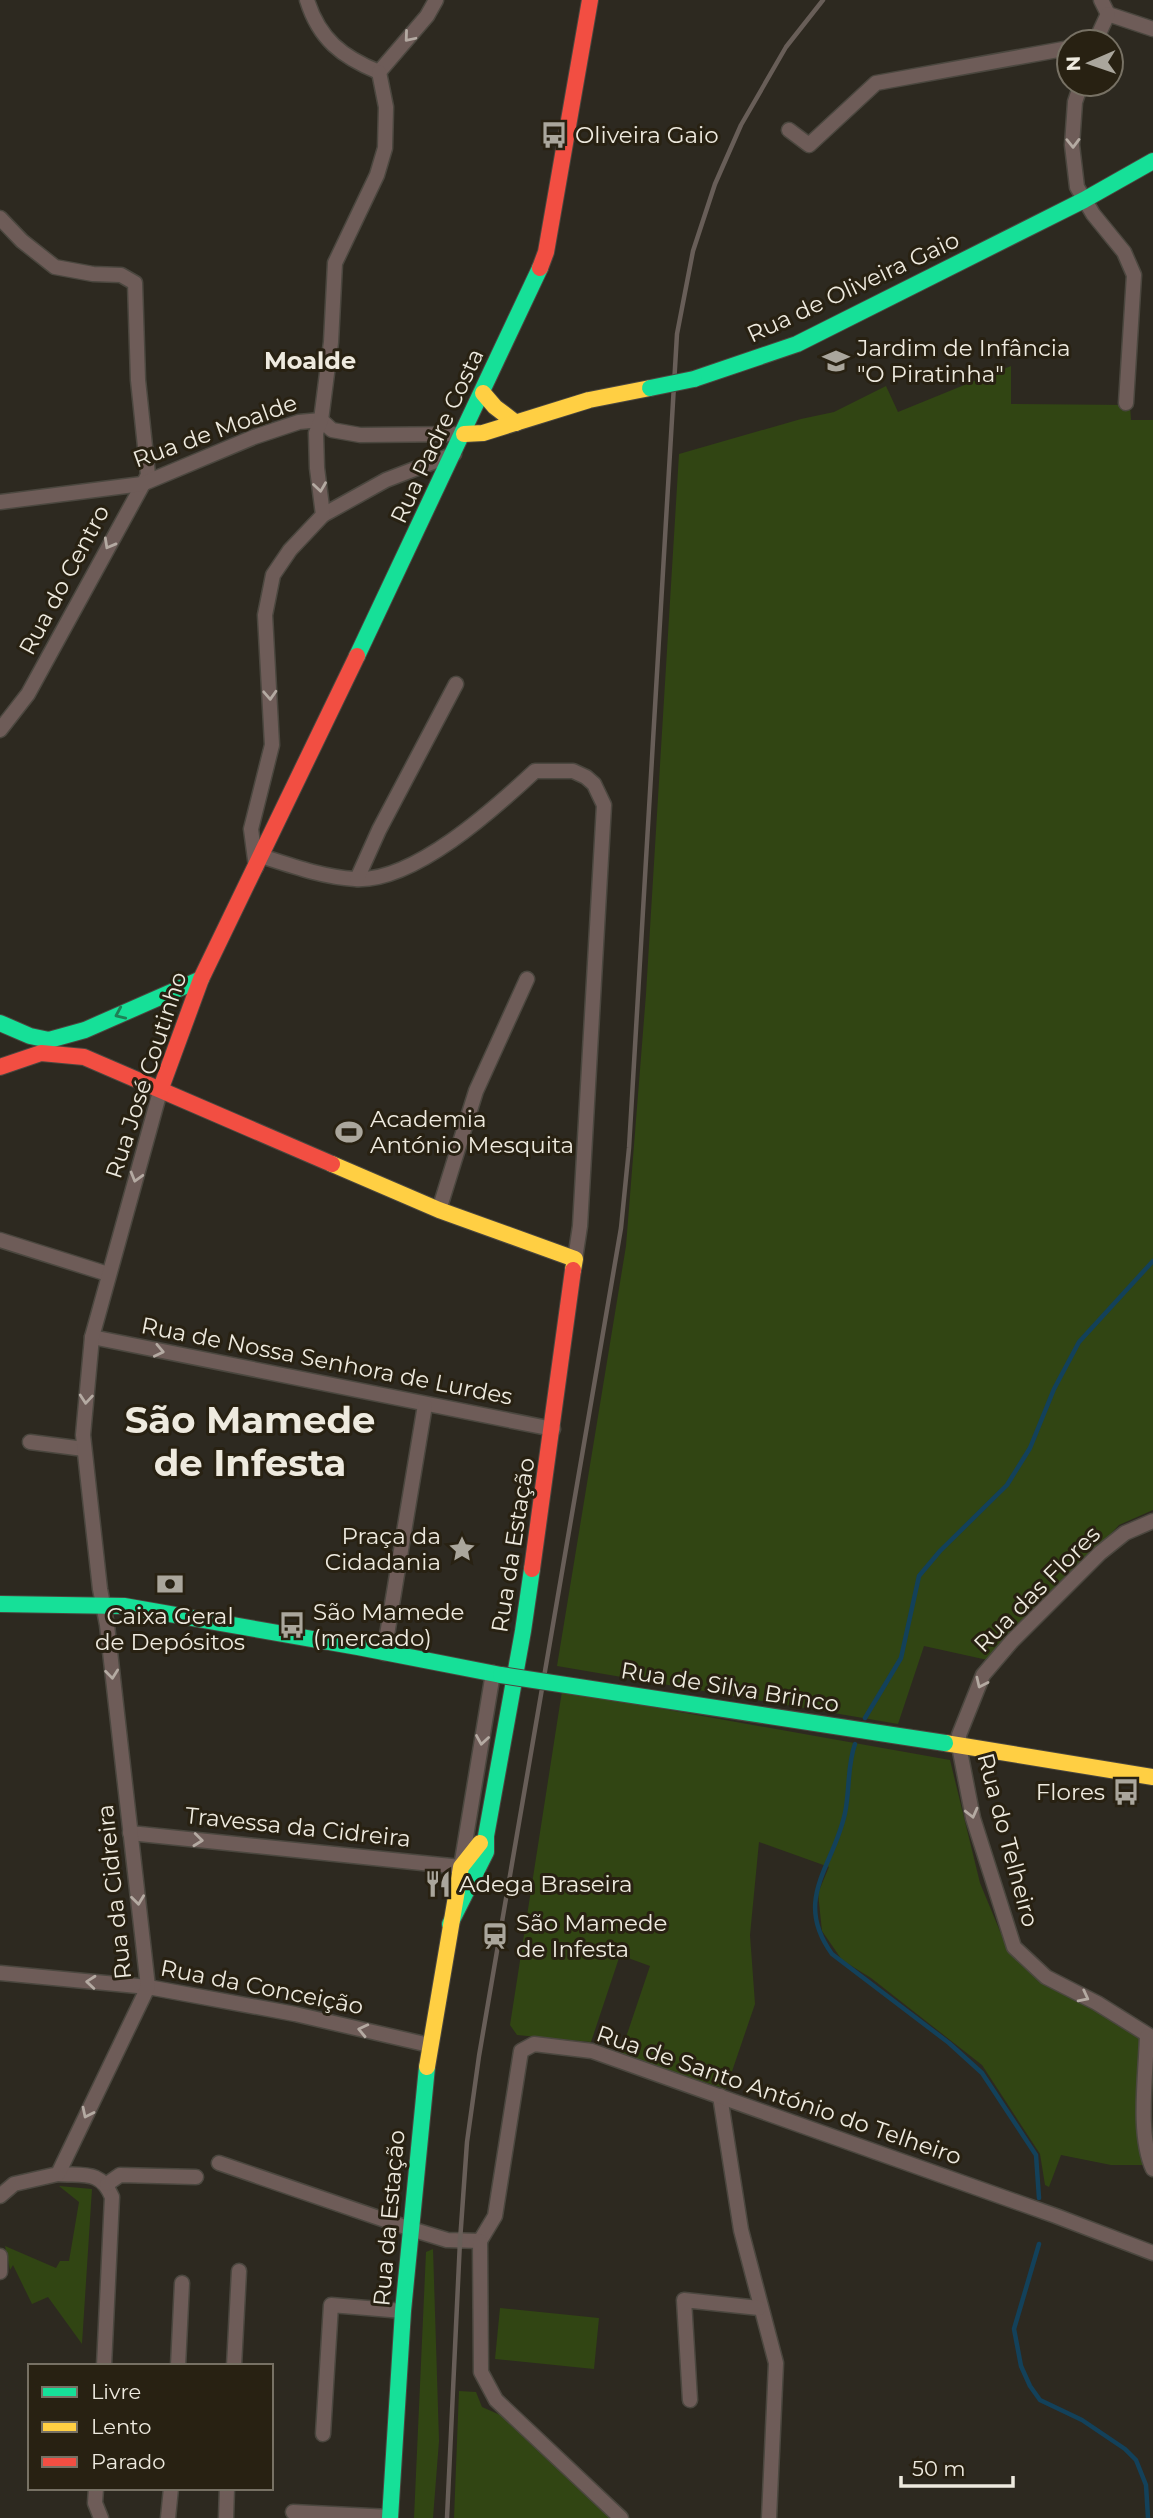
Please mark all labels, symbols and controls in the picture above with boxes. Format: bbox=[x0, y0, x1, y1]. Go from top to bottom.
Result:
north arrow bbox=[1055, 28, 1125, 98]
one-way arrow bbox=[405, 29, 417, 42]
text: N bbox=[1062, 55, 1085, 72]
bus stop icon: Oliveira Gaio bbox=[539, 120, 569, 150]
place label: Oliveira Gaio bbox=[575, 121, 719, 149]
one-way arrow bbox=[1065, 137, 1080, 148]
street label: Rua de Oliveira Gaio bbox=[742, 226, 964, 348]
place label: Jardim de Infância "O Piratinha" bbox=[856, 334, 1070, 388]
street label: Rua Padre Costa bbox=[384, 344, 490, 528]
district label: Moalde bbox=[264, 346, 356, 375]
school or university icon: Jardim de Infância "O Piratinha" bbox=[821, 346, 851, 376]
street label: Rua de Moalde bbox=[129, 388, 301, 474]
one-way arrow bbox=[312, 481, 327, 493]
street label: Rua do Centro bbox=[13, 500, 115, 660]
one-way arrow bbox=[104, 537, 117, 549]
one-way arrow bbox=[262, 689, 277, 700]
street label: Rua José Coutinho bbox=[99, 968, 193, 1182]
one-way arrow bbox=[115, 1006, 128, 1020]
place label: Academia António Mesquita bbox=[370, 1105, 574, 1159]
sports icon: Academia António Mesquita bbox=[334, 1117, 364, 1147]
one-way arrow bbox=[129, 1171, 144, 1183]
street label: Rua de Nossa Senhora de Lurdes bbox=[139, 1311, 515, 1411]
one-way arrow bbox=[153, 1342, 165, 1357]
one-way arrow bbox=[79, 1393, 94, 1405]
district label: São Mamede de Infesta bbox=[125, 1397, 375, 1485]
street label: Rua da Estação bbox=[485, 1456, 541, 1634]
street label: Rua das Flores bbox=[968, 1520, 1106, 1658]
place label: Praça da Cidadania bbox=[325, 1522, 441, 1576]
place icon: Praça da Cidadania bbox=[447, 1534, 477, 1564]
bank icon: Caixa Geral de Depósitos bbox=[155, 1569, 185, 1599]
place label: São Mamede (mercado) bbox=[313, 1598, 464, 1652]
place label: Caixa Geral de Depósitos bbox=[95, 1602, 245, 1656]
bus stop icon: São Mamede (mercado) bbox=[277, 1610, 307, 1640]
street label: Rua de Silva Brinco bbox=[619, 1656, 841, 1718]
one-way arrow bbox=[105, 1668, 120, 1680]
one-way arrow bbox=[975, 1676, 989, 1688]
one-way arrow bbox=[475, 1734, 490, 1746]
street label: Rua do Telheiro bbox=[971, 1750, 1045, 1930]
bus stop icon: Flores bbox=[1111, 1777, 1141, 1807]
place label: Flores bbox=[1036, 1778, 1105, 1806]
street label: Travessa da Cidreira bbox=[184, 1801, 412, 1853]
street label: Rua da Cidreira bbox=[91, 1803, 137, 1981]
one-way arrow bbox=[964, 1806, 979, 1818]
one-way arrow bbox=[193, 1832, 204, 1847]
restaurant icon: Adega Braseira bbox=[423, 1869, 453, 1899]
place label: Adega Braseira bbox=[459, 1870, 633, 1898]
one-way arrow bbox=[130, 1894, 145, 1906]
place label: São Mamede de Infesta bbox=[516, 1909, 667, 1963]
station icon: São Mamede de Infesta bbox=[480, 1921, 510, 1951]
street label: Rua da Conceição bbox=[158, 1954, 366, 2020]
one-way arrow bbox=[85, 1975, 96, 1990]
one-way arrow bbox=[1077, 1988, 1089, 2002]
street label: Rua de Santo António do Telheiro bbox=[593, 2019, 965, 2171]
one-way arrow bbox=[357, 2024, 369, 2038]
one-way arrow bbox=[82, 2106, 96, 2118]
street label: Rua da Estação bbox=[367, 2129, 411, 2307]
legend bbox=[28, 2364, 273, 2490]
text: Livre bbox=[91, 2379, 141, 2404]
text: Lento bbox=[91, 2414, 151, 2439]
scale bar bbox=[901, 2444, 1013, 2488]
text: Parado bbox=[91, 2449, 166, 2474]
text: 50 m bbox=[912, 2456, 966, 2481]

